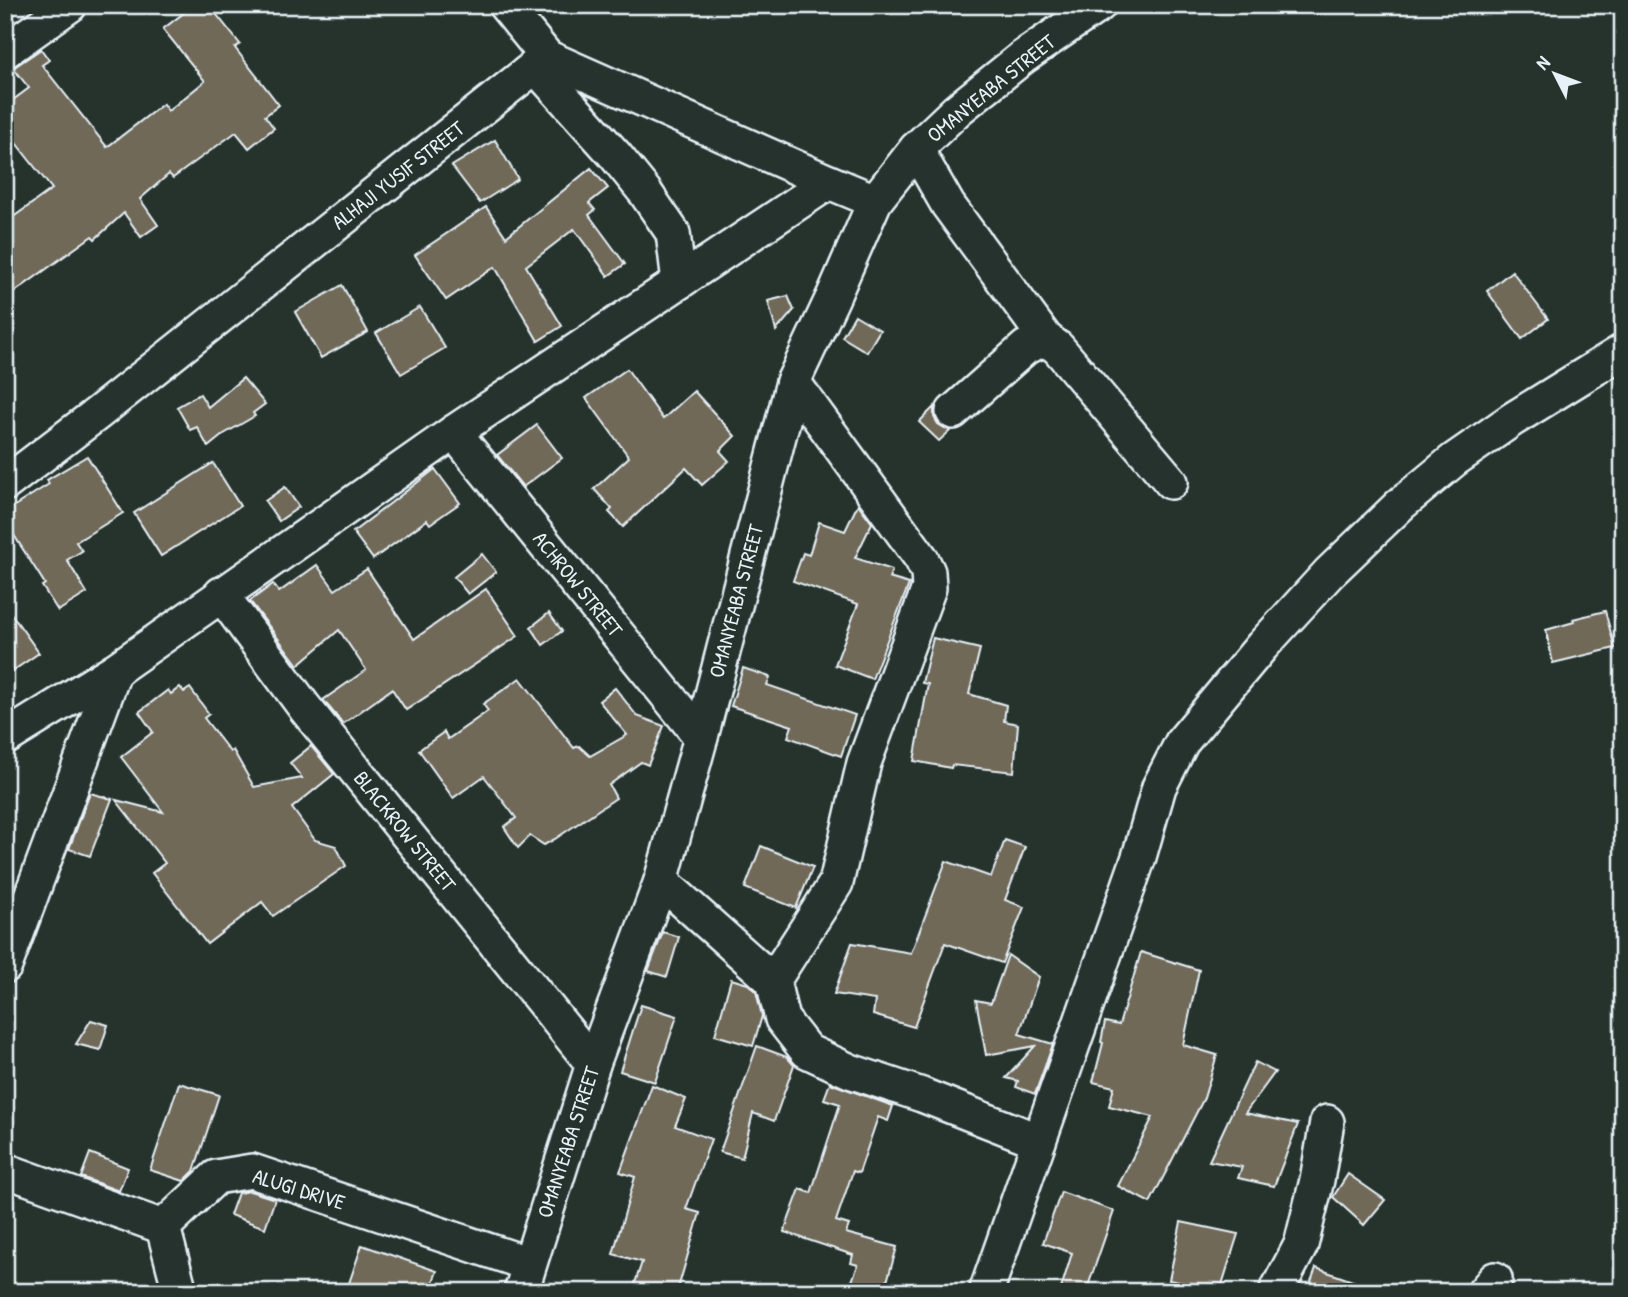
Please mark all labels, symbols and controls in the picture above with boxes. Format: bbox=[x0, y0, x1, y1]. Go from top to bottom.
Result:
street label: OMANYEABA STREET bbox=[921, 26, 1062, 149]
north arrow bbox=[1520, 38, 1590, 108]
text: N bbox=[1529, 50, 1555, 75]
street label: ALHAJI YUSIF STREET bbox=[326, 113, 471, 236]
street label: OMANYEABA STREET bbox=[702, 520, 771, 681]
street label: ACHROW STREET bbox=[526, 525, 630, 644]
street label: BLACKROW STREET bbox=[347, 765, 463, 898]
street label: OMANYEABA STREET bbox=[530, 1062, 606, 1221]
street label: ALUGI DRIVE bbox=[249, 1161, 349, 1217]

